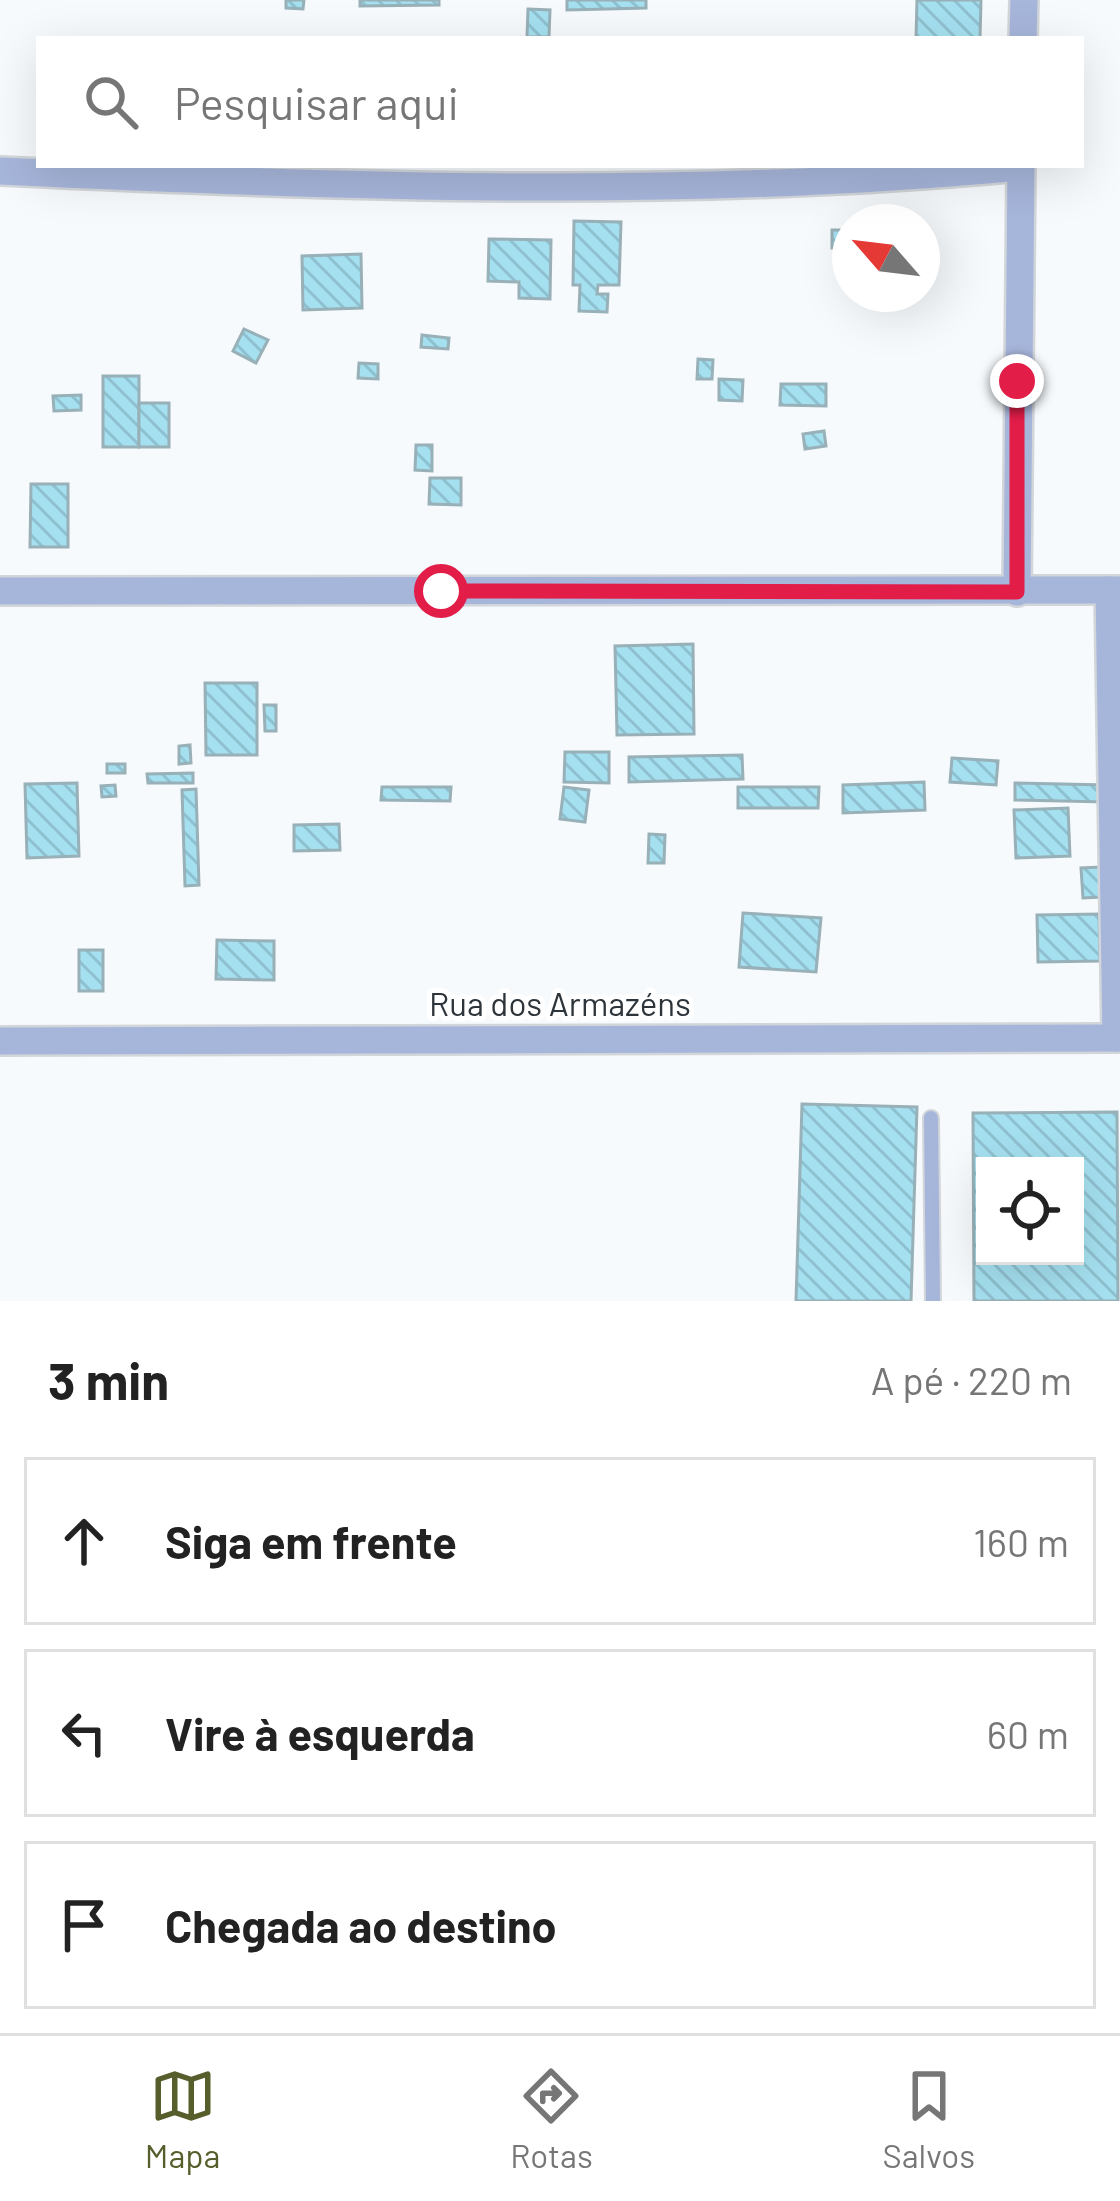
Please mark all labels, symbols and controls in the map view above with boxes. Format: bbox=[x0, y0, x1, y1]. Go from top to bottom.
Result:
search box bbox=[36, 36, 1084, 168]
icon: search bbox=[78, 69, 144, 135]
text: Pesquisar aqui bbox=[174, 75, 459, 129]
north arrow bbox=[832, 204, 940, 312]
route end bbox=[990, 354, 1044, 408]
route start bbox=[414, 564, 468, 618]
street label: Rua dos Armazéns bbox=[429, 983, 691, 1023]
map controls bbox=[976, 1157, 1084, 1265]
button: locate bbox=[976, 1157, 1084, 1265]
text: 3 min bbox=[48, 1349, 169, 1410]
text: A pé · 220 m bbox=[871, 1356, 1072, 1403]
icon: ahead bbox=[51, 1508, 117, 1574]
text: Siga em frente bbox=[165, 1514, 457, 1568]
text: 160 m bbox=[973, 1518, 1069, 1565]
icon: left bbox=[51, 1700, 117, 1766]
text: Vire à esquerda bbox=[165, 1706, 475, 1760]
text: 60 m bbox=[987, 1710, 1069, 1757]
icon: arrive bbox=[51, 1892, 117, 1958]
text: Chegada ao destino bbox=[165, 1898, 557, 1952]
tab: Mapa bbox=[145, 2063, 220, 2175]
tab: Rotas bbox=[510, 2063, 593, 2175]
tab: Salvos bbox=[882, 2063, 975, 2175]

